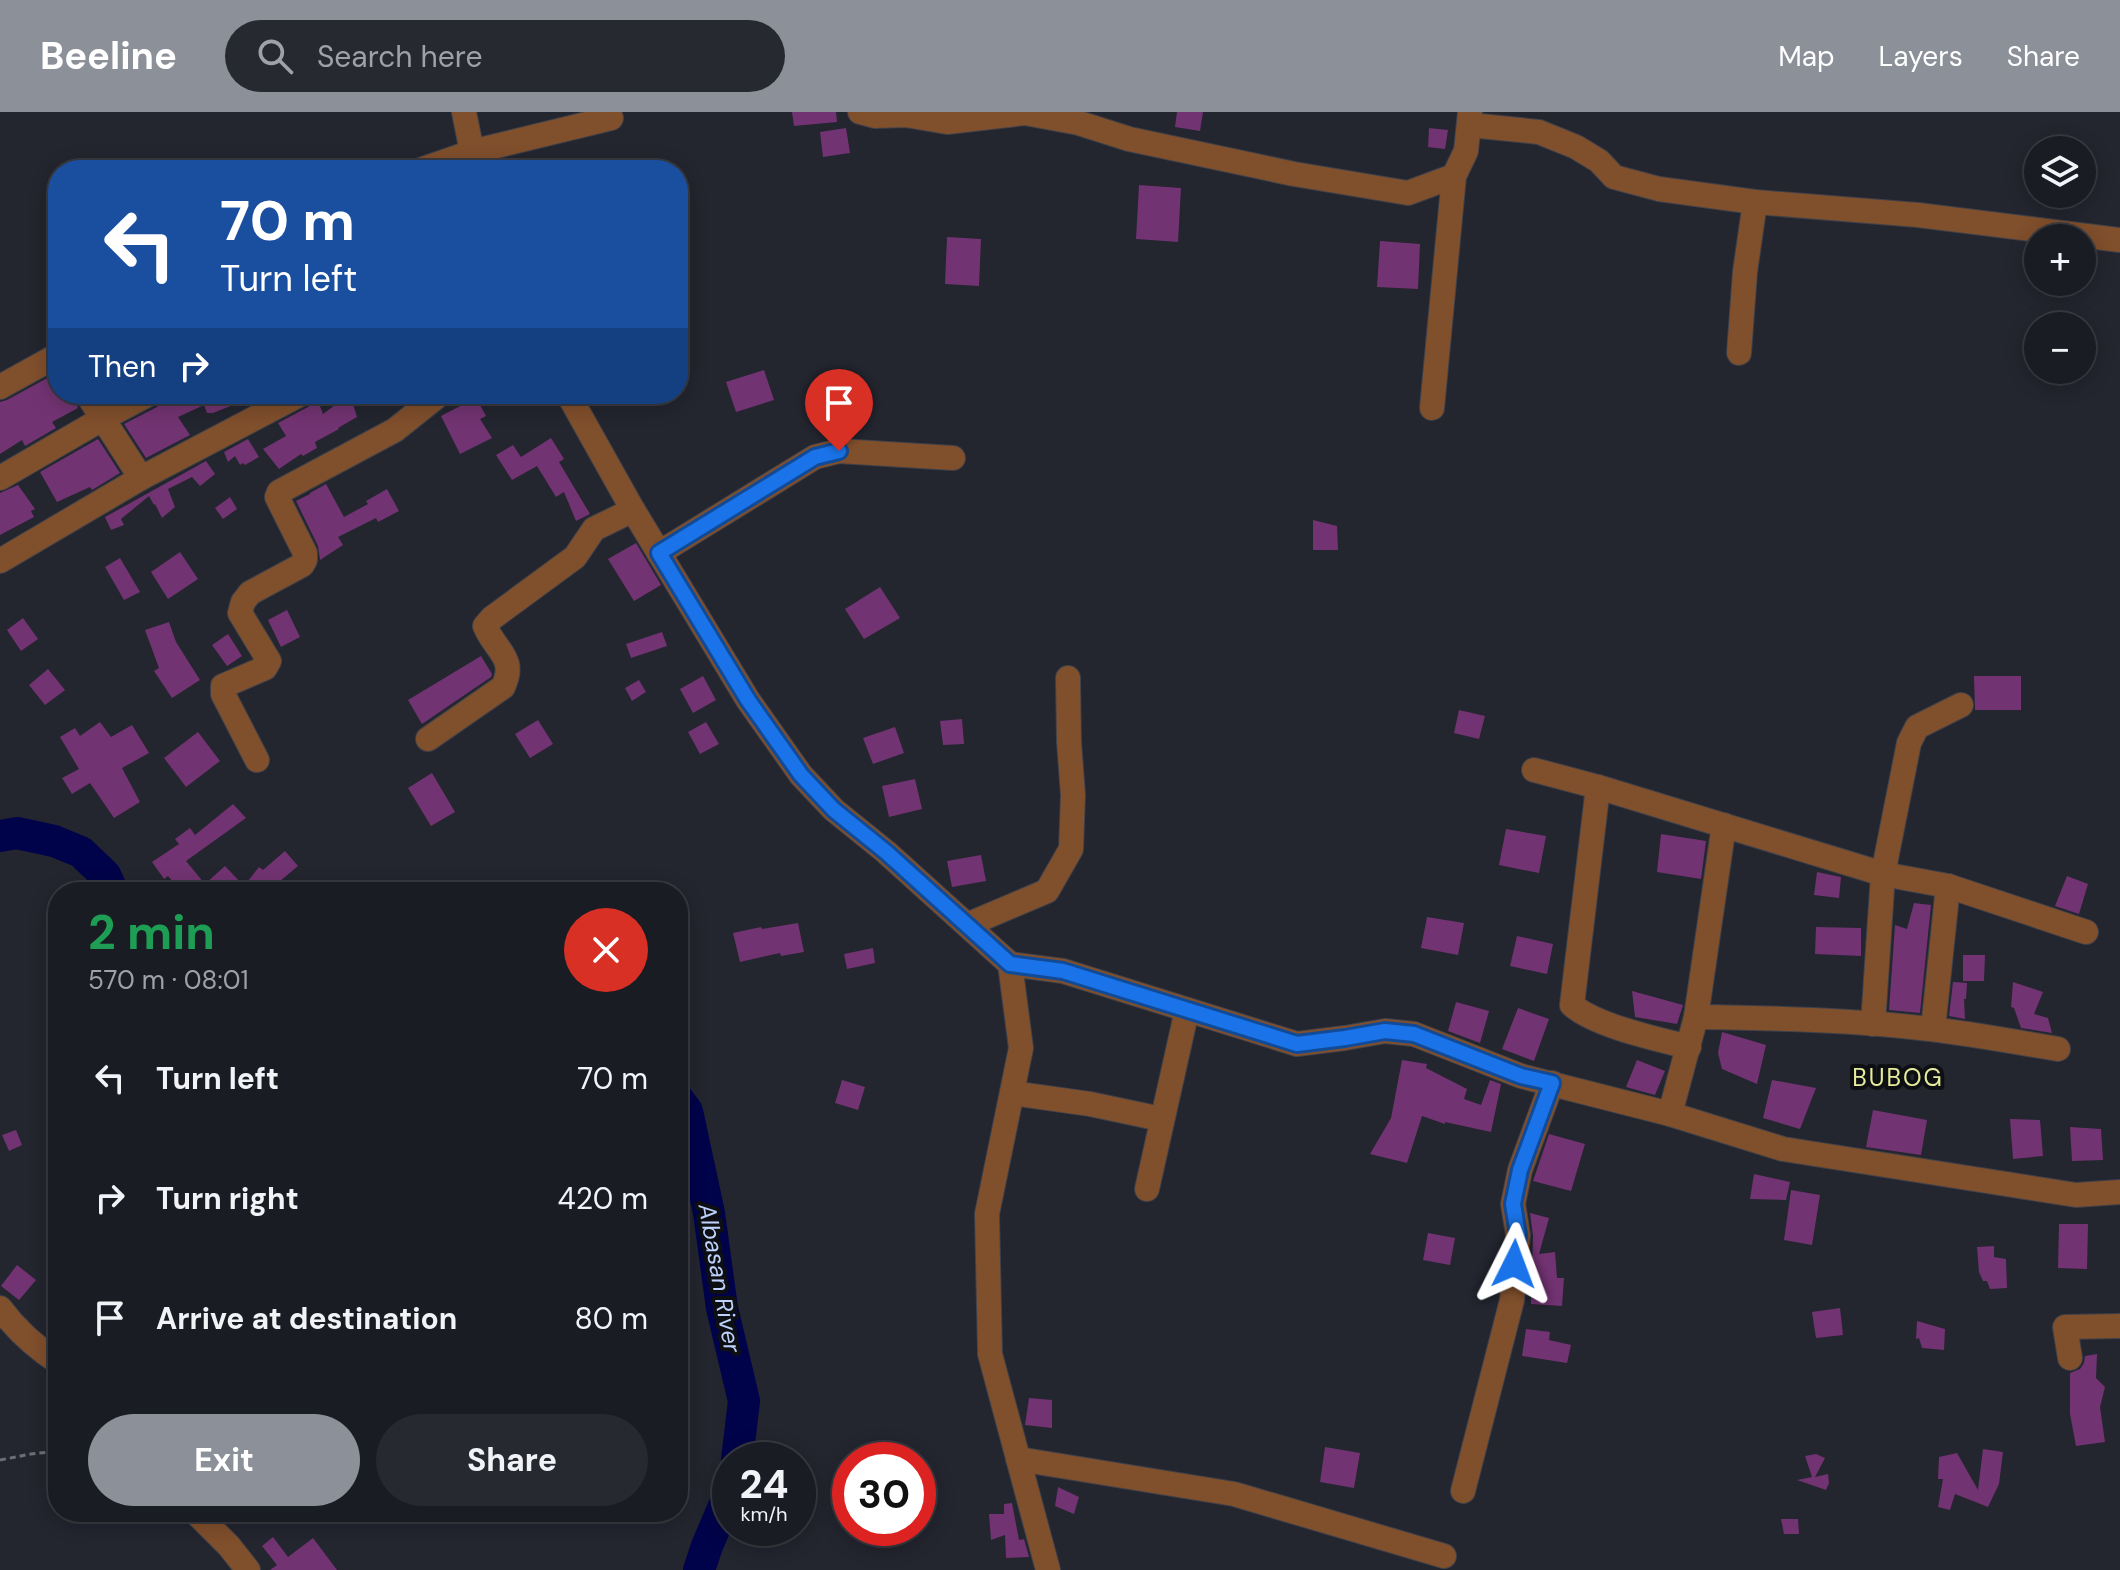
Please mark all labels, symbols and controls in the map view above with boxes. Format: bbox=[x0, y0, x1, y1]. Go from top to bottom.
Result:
search box bbox=[225, 20, 785, 92]
text: Beeline bbox=[40, 31, 177, 81]
icon: search bbox=[253, 34, 297, 78]
text: Search here bbox=[317, 37, 482, 76]
text: Map bbox=[1778, 38, 1835, 75]
text: Layers bbox=[1879, 38, 1963, 75]
text: Share bbox=[2007, 38, 2080, 75]
map controls bbox=[2024, 136, 2096, 384]
button: layers bbox=[2024, 136, 2096, 208]
text: 70 m bbox=[220, 184, 355, 257]
icon: left bbox=[88, 192, 192, 296]
button: + bbox=[2024, 224, 2096, 296]
text: Turn left bbox=[220, 255, 357, 302]
button: − bbox=[2024, 312, 2096, 384]
icon: right bbox=[172, 344, 216, 388]
text: Then bbox=[88, 347, 156, 386]
pin bbox=[805, 369, 873, 451]
icon: arrive bbox=[817, 381, 861, 425]
text: 2 min bbox=[88, 901, 215, 964]
button: close bbox=[564, 908, 648, 992]
text: 570 m · 08:01 bbox=[88, 963, 249, 997]
icon: left bbox=[88, 1056, 132, 1100]
text: Turn left bbox=[156, 1059, 279, 1098]
text: 70 m bbox=[577, 1059, 648, 1098]
district label: BUBOG bbox=[1852, 1062, 1944, 1093]
icon: right bbox=[88, 1176, 132, 1220]
text: Turn right bbox=[156, 1179, 299, 1218]
text: 420 m bbox=[558, 1179, 648, 1218]
water label: Albasan River bbox=[691, 1200, 749, 1356]
position arrow bbox=[1472, 1222, 1556, 1306]
icon: arrive bbox=[88, 1296, 132, 1340]
text: Arrive at destination bbox=[156, 1299, 457, 1338]
text: 80 m bbox=[575, 1299, 648, 1338]
button: Exit bbox=[88, 1414, 360, 1506]
button: Share bbox=[376, 1414, 648, 1506]
speed limit sign: 30 bbox=[832, 1442, 936, 1546]
text: 24 bbox=[740, 1458, 788, 1510]
text: km/h bbox=[740, 1501, 788, 1527]

